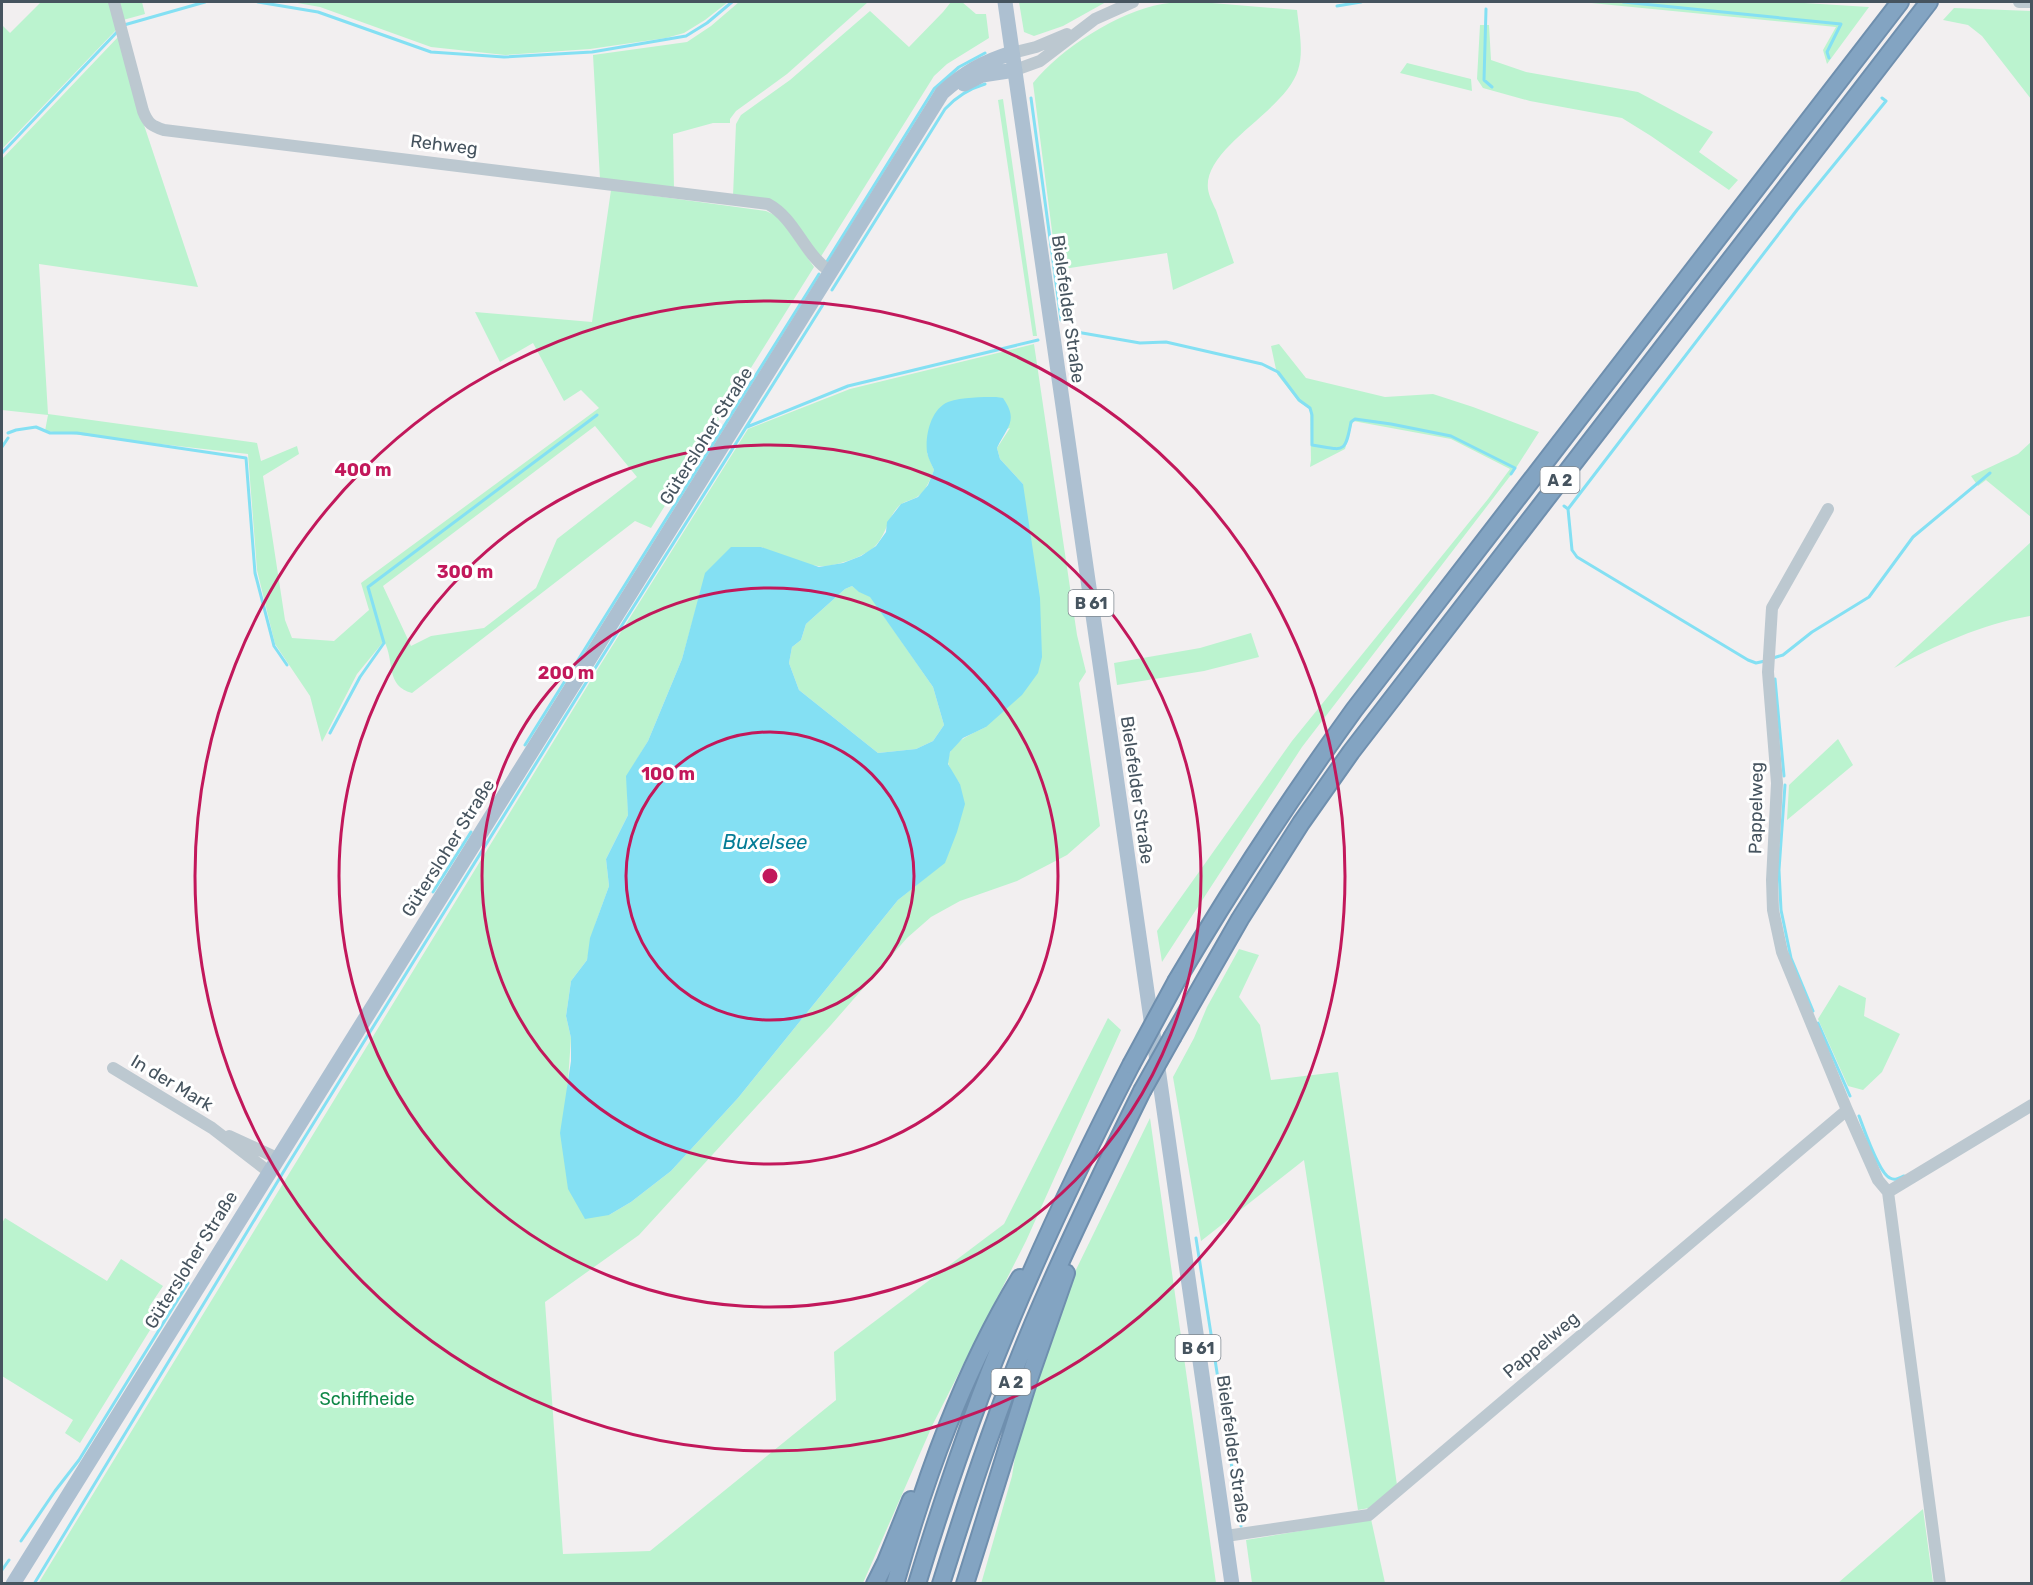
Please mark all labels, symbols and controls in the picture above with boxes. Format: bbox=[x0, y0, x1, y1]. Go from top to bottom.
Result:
street label: Rehweg bbox=[409, 130, 479, 160]
street label: Bielefelder Straße bbox=[1047, 234, 1089, 384]
street label: Gütersloher Straße bbox=[655, 363, 757, 509]
text: 400 m bbox=[334, 459, 392, 481]
road number: A 2 bbox=[1540, 467, 1580, 493]
text: 300 m bbox=[437, 561, 493, 583]
road number: B 61 bbox=[1068, 590, 1114, 616]
text: 200 m bbox=[538, 662, 594, 684]
street label: Bielefelder Straße bbox=[1116, 715, 1158, 865]
street label: Pappelweg bbox=[1744, 762, 1768, 854]
text: 100 m bbox=[641, 763, 695, 785]
street label: Gütersloher Straße bbox=[397, 775, 499, 921]
water label: Buxelsee bbox=[723, 830, 807, 854]
centre of rings bbox=[760, 866, 780, 886]
street label: In der Mark bbox=[127, 1050, 218, 1117]
street label: Gütersloher Straße bbox=[140, 1187, 242, 1333]
street label: Pappelweg bbox=[1499, 1307, 1583, 1383]
road number: B 61 bbox=[1176, 1335, 1220, 1361]
road number: A 2 bbox=[992, 1369, 1030, 1395]
street label: Bielefelder Straße bbox=[1212, 1374, 1254, 1524]
park label: Schiffheide bbox=[319, 1388, 415, 1410]

